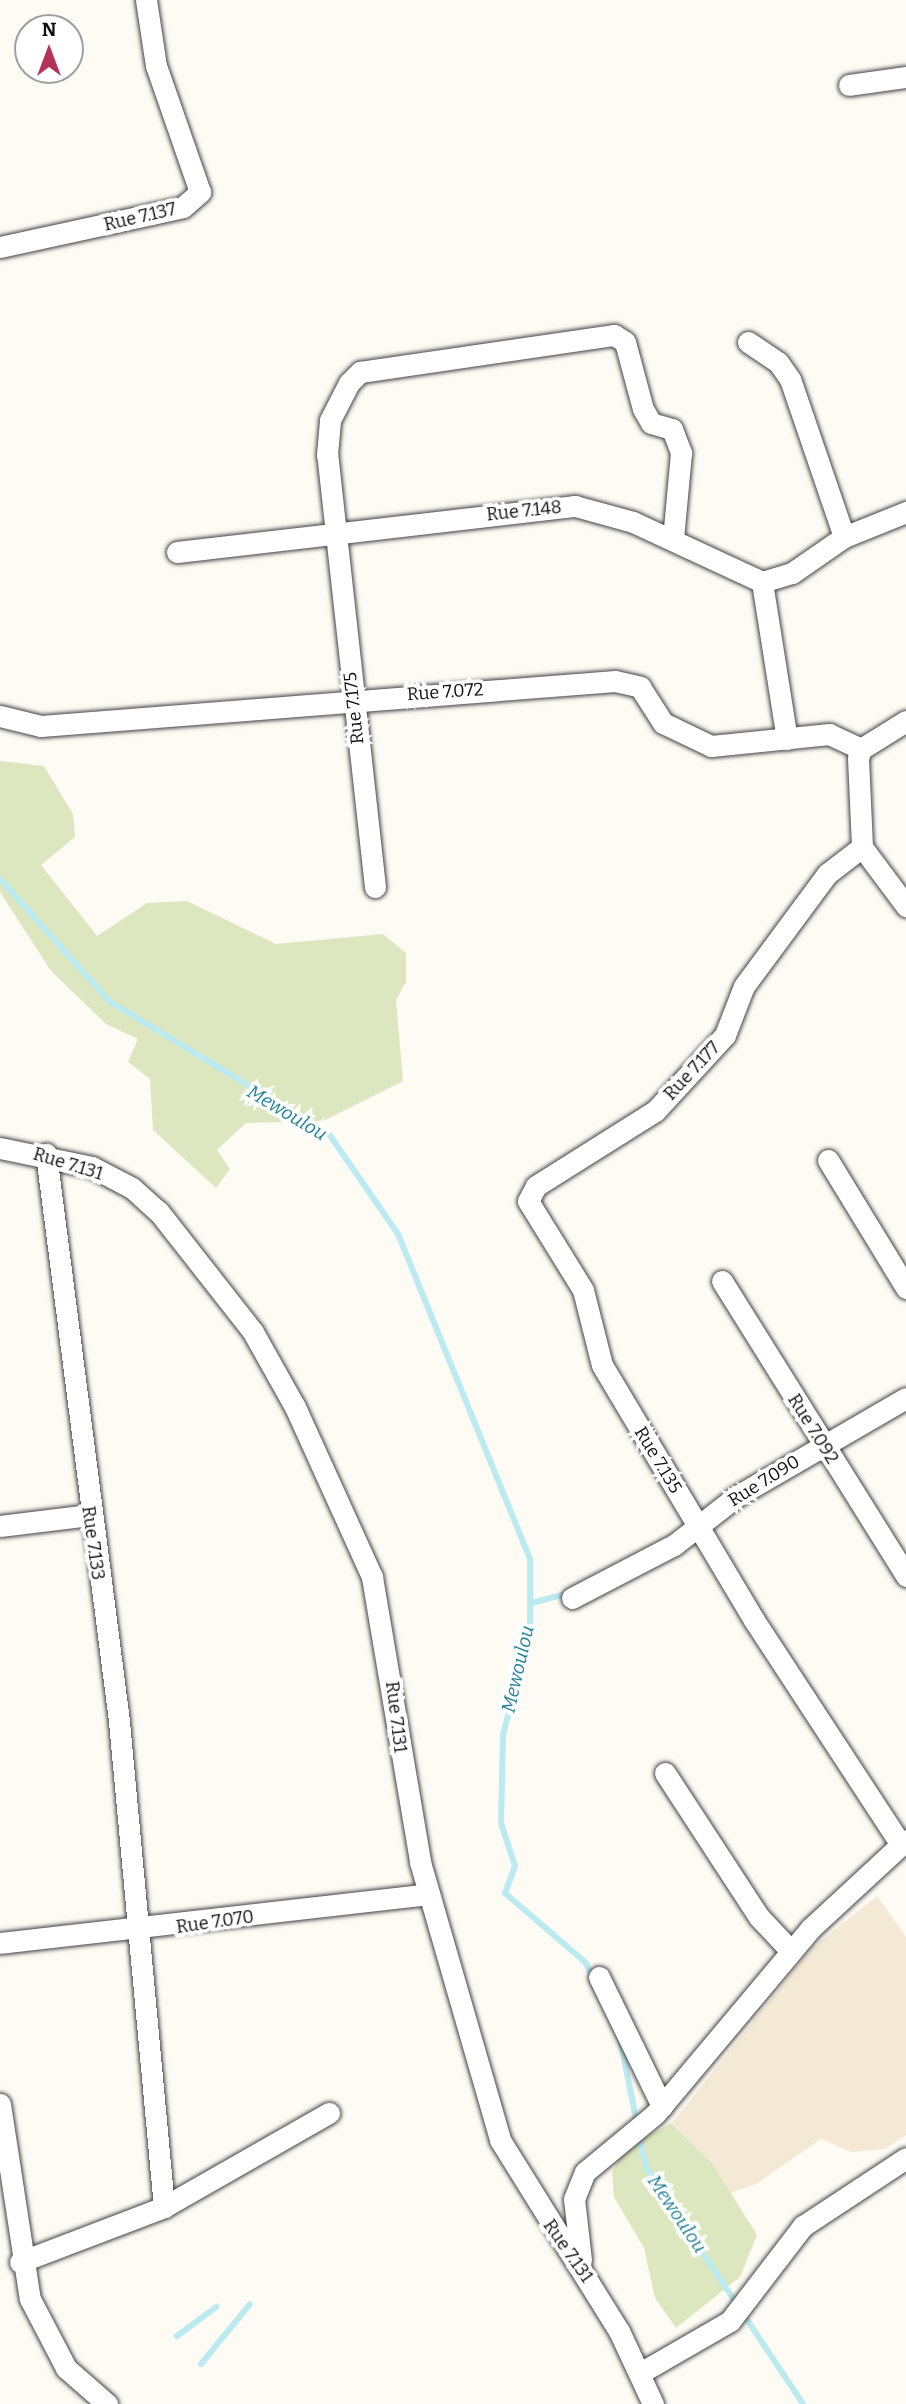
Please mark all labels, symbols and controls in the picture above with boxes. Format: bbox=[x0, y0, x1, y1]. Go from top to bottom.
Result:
north arrow bbox=[14, 14, 84, 84]
text: N bbox=[42, 18, 56, 41]
street label: Rue 7.137 bbox=[102, 198, 178, 236]
street label: Rue 7.148 bbox=[485, 496, 563, 526]
street label: Rue 7.175 bbox=[339, 671, 369, 745]
street label: Rue 7.072 bbox=[406, 679, 484, 705]
street label: Rue 7.177 bbox=[659, 1037, 725, 1105]
water label: Mewoulou bbox=[243, 1080, 331, 1146]
street label: Rue 7.131 bbox=[31, 1143, 105, 1185]
street label: Rue 7.092 bbox=[783, 1390, 843, 1468]
street label: Rue 7.135 bbox=[630, 1423, 686, 1497]
street label: Rue 7.090 bbox=[724, 1451, 804, 1511]
street label: Rue 7.133 bbox=[77, 1505, 109, 1581]
water label: Mewoulou bbox=[497, 1623, 539, 1715]
street label: Rue 7.131 bbox=[381, 1680, 411, 1754]
street label: Rue 7.070 bbox=[175, 1906, 255, 1938]
water label: Mewoulou bbox=[643, 2171, 711, 2257]
street label: Rue 7.131 bbox=[539, 2215, 597, 2287]

